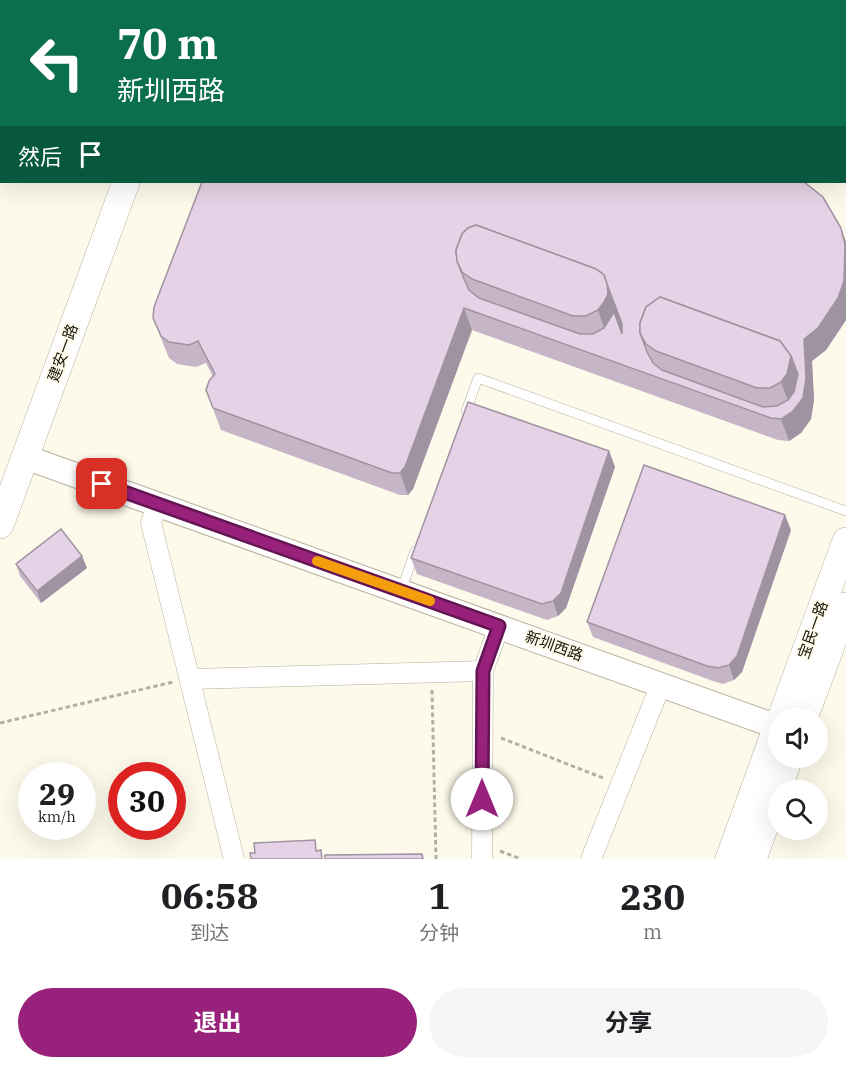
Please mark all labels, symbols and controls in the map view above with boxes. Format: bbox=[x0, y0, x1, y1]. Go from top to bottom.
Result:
text: 70 m bbox=[117, 16, 218, 71]
icon: left bbox=[18, 24, 96, 102]
text: 新圳西路 bbox=[117, 72, 225, 107]
icon: arrive bbox=[74, 138, 107, 171]
text: 然后 bbox=[18, 142, 62, 171]
street label: 建安一路 bbox=[43, 321, 82, 384]
pin bbox=[76, 458, 127, 509]
icon: arrive bbox=[85, 467, 118, 500]
street label: 宝民一路 bbox=[793, 598, 832, 661]
street label: 新圳西路 bbox=[523, 626, 586, 665]
map controls bbox=[768, 708, 828, 840]
button: sound bbox=[768, 708, 828, 768]
speed limit sign: 30 bbox=[108, 762, 186, 840]
position arrow bbox=[450, 767, 514, 831]
text: 29 bbox=[39, 774, 75, 813]
button: search bbox=[768, 780, 828, 840]
text: km/h bbox=[38, 807, 76, 826]
text: 06:58 bbox=[161, 872, 258, 919]
text: 1 bbox=[428, 872, 450, 919]
text: 230 bbox=[620, 873, 685, 920]
text: m bbox=[643, 918, 662, 945]
text: 到达 bbox=[190, 919, 230, 946]
text: 分钟 bbox=[419, 919, 459, 946]
button: 退出 bbox=[18, 988, 417, 1057]
button: 分享 bbox=[429, 988, 828, 1057]

